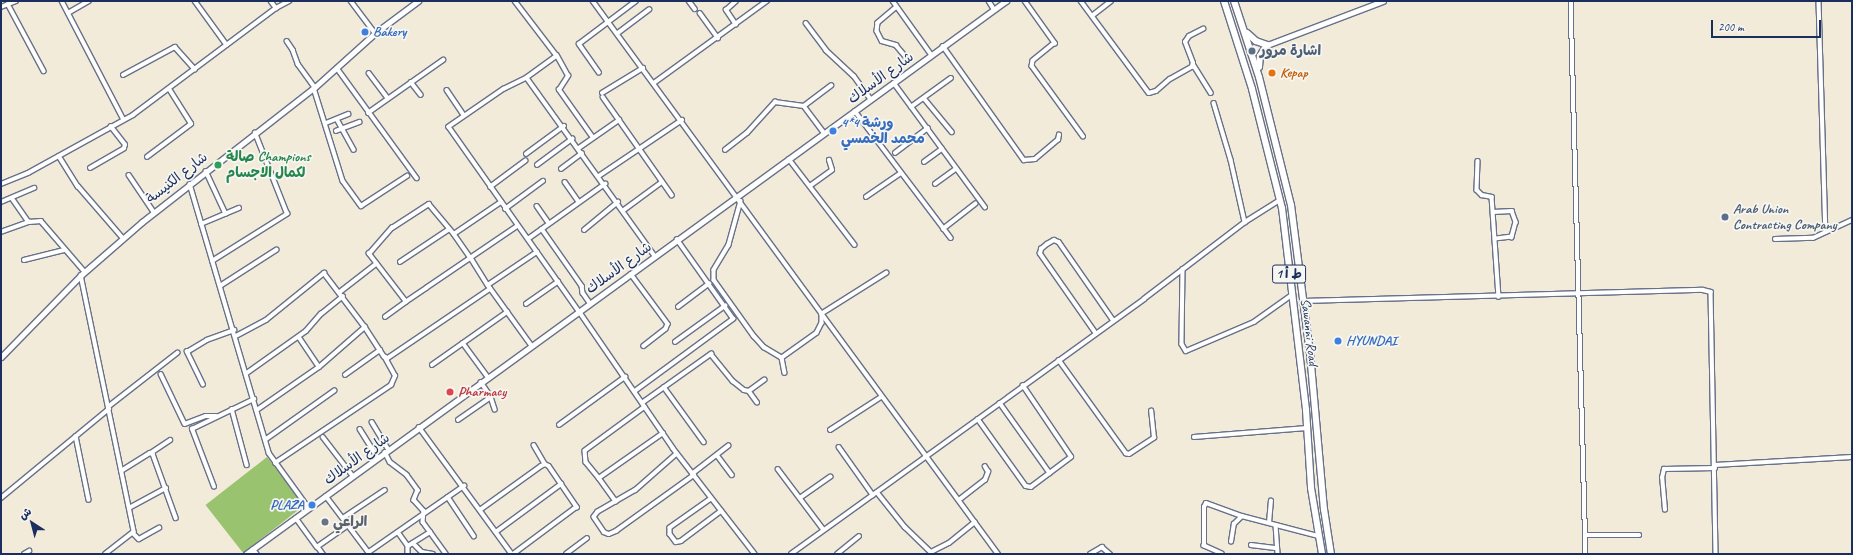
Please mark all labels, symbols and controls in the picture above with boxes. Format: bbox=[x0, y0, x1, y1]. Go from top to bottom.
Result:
scale bar bbox=[1713, 12, 1823, 38]
text: 200 m bbox=[1718, 19, 1744, 35]
place label: Bakery bbox=[373, 24, 406, 40]
marker: Bakery bbox=[360, 27, 370, 37]
place label: اشارة مرور bbox=[1260, 43, 1321, 59]
marker: اشارة مرور bbox=[1247, 46, 1257, 56]
street label: شارع الأسلاك bbox=[845, 49, 917, 107]
place label: Kepap bbox=[1280, 65, 1308, 81]
marker: Kepap bbox=[1267, 68, 1277, 78]
place label: 4*4 ورشة محمد الخمسي bbox=[841, 115, 925, 148]
marker: 4*4 ورشة محمد الخمسي bbox=[828, 126, 838, 136]
street label: شارع الكنيسة bbox=[143, 149, 211, 207]
place label: صالة Champions لكمال الاجسام bbox=[226, 149, 310, 182]
marker: صالة Champions لكمال الاجسام bbox=[213, 160, 223, 170]
place label: Arab Union Contracting Company bbox=[1733, 201, 1836, 234]
marker: Arab Union Contracting Company bbox=[1720, 212, 1730, 222]
street label: شارع الأسلاك bbox=[583, 239, 655, 297]
road number: ط أ 1 bbox=[1272, 263, 1306, 285]
street label: Sawanni Road bbox=[1297, 297, 1321, 367]
place label: HYUNDAI bbox=[1346, 333, 1397, 349]
marker: HYUNDAI bbox=[1333, 336, 1343, 346]
place label: Pharmacy bbox=[458, 384, 506, 400]
marker: Pharmacy bbox=[445, 387, 455, 397]
street label: شارع الأسلاك bbox=[321, 430, 393, 488]
place label: PLAZA bbox=[270, 497, 304, 513]
marker: PLAZA bbox=[307, 500, 317, 510]
north arrow bbox=[12, 503, 52, 543]
text: ش bbox=[16, 504, 34, 523]
place label: الراعي bbox=[333, 514, 367, 530]
marker: الراعي bbox=[320, 517, 330, 527]

